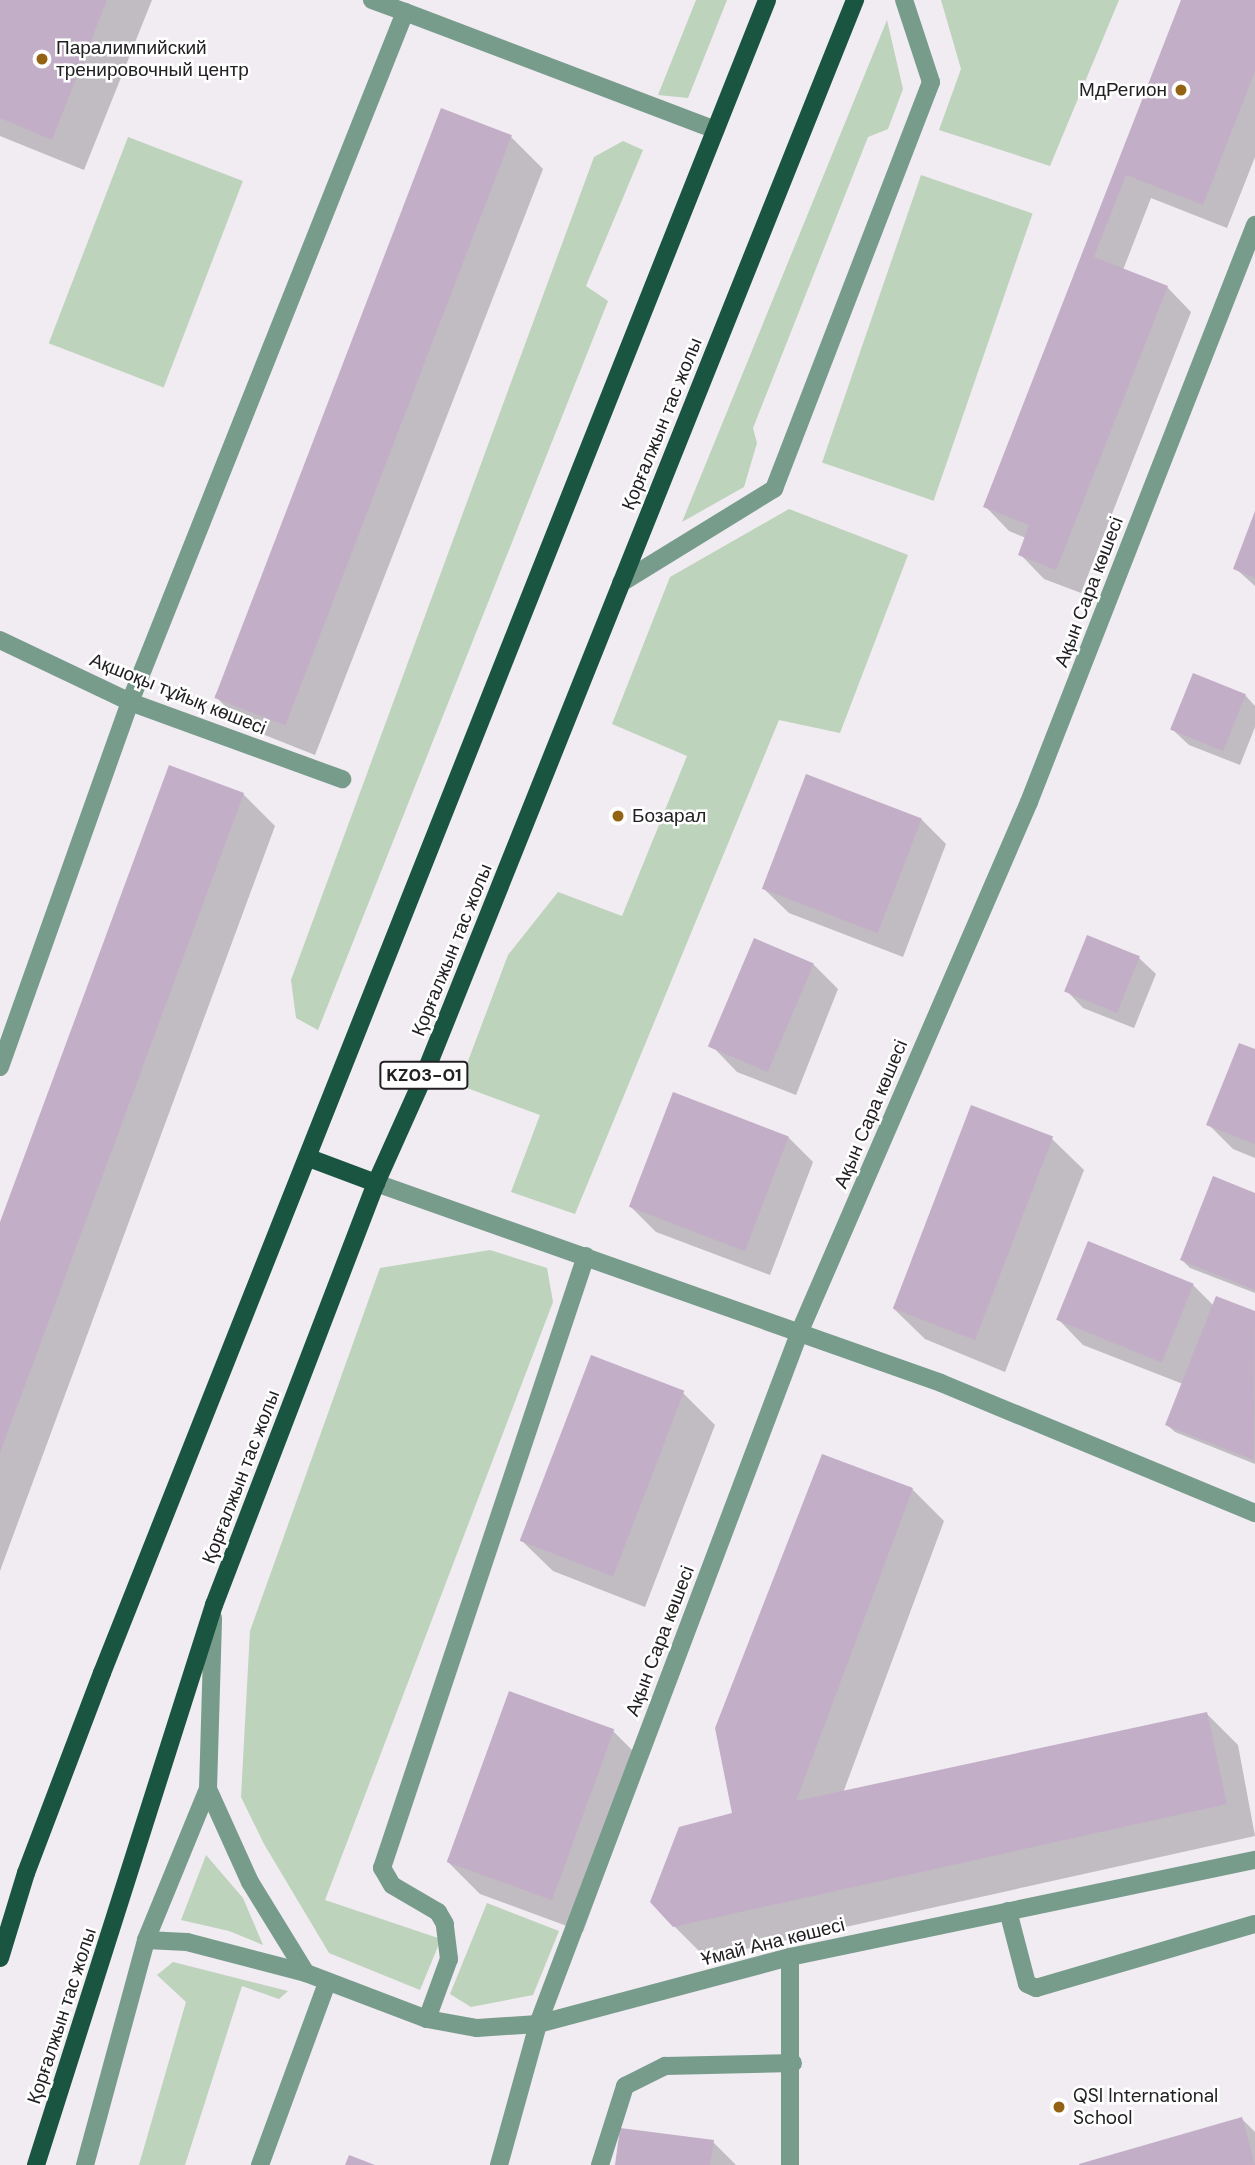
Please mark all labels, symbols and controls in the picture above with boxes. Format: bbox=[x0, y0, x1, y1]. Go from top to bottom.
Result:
place label: Паралимпийский тренировочный центр bbox=[56, 37, 249, 81]
marker: Паралимпийский тренировочный центр bbox=[34, 51, 50, 67]
place label: МдРегион bbox=[1079, 79, 1167, 101]
marker: МдРегион bbox=[1173, 82, 1189, 98]
street label: Қорғалжын тас жолы bbox=[617, 334, 707, 514]
street label: Ақын Сара көшесі bbox=[1050, 514, 1128, 670]
street label: Ақшоқы тұйық көшесі bbox=[87, 648, 269, 740]
place label: Бозарал bbox=[632, 805, 706, 827]
marker: Бозарал bbox=[610, 808, 626, 824]
street label: Қорғалжын тас жолы bbox=[407, 860, 497, 1040]
street label: Ақын Сара көшесі bbox=[829, 1036, 913, 1192]
road number: KZ03-01 bbox=[378, 1060, 470, 1090]
street label: Қорғалжын тас жолы bbox=[197, 1387, 285, 1567]
street label: Ақын Сара көшесі bbox=[621, 1563, 699, 1719]
street label: Ұмай Ана көшесі bbox=[699, 1913, 847, 1971]
street label: Қорғалжын тас жолы bbox=[23, 1925, 101, 2107]
place label: QSI International School bbox=[1073, 2085, 1218, 2129]
marker: QSI International School bbox=[1051, 2099, 1067, 2115]

